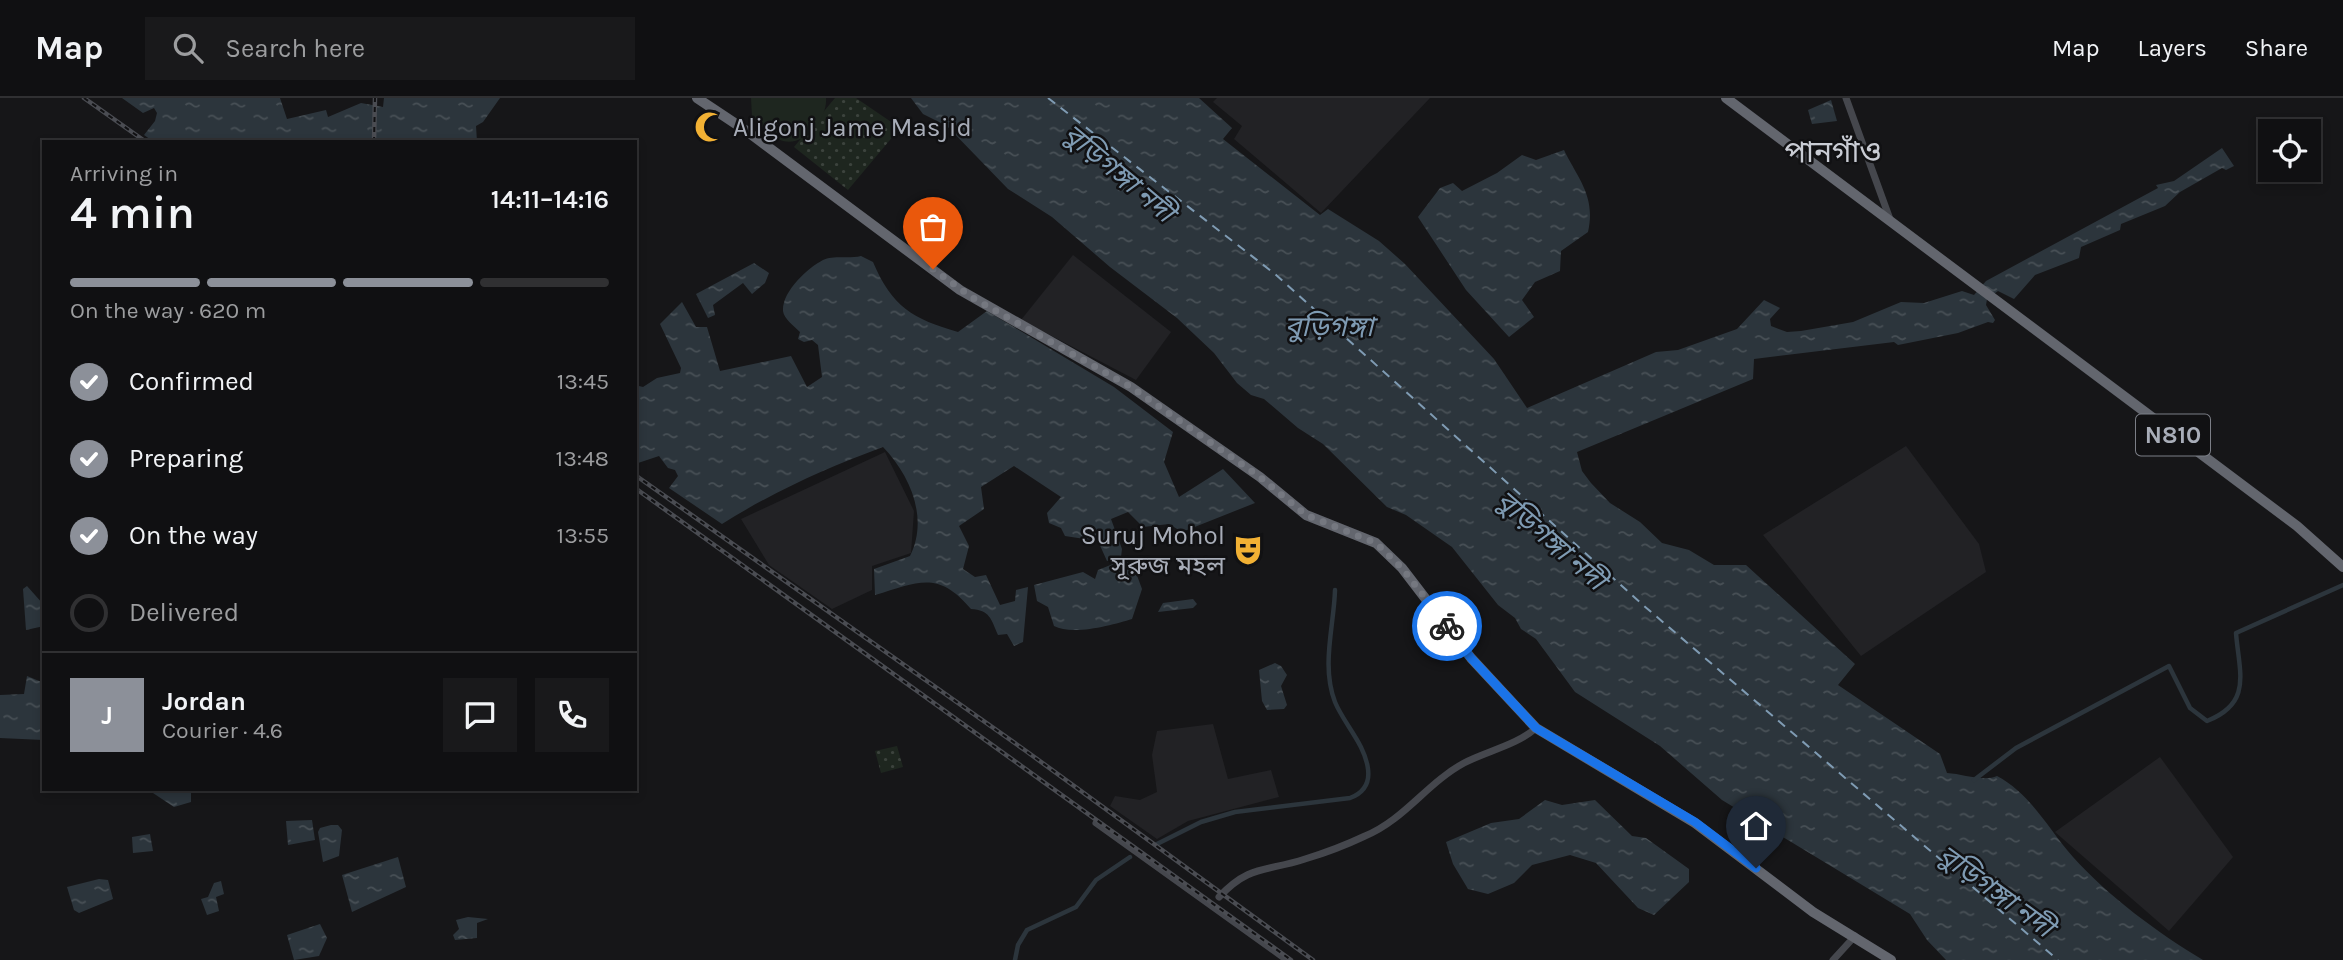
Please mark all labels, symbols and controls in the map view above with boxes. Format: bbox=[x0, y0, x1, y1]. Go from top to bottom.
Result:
search box bbox=[145, 17, 635, 80]
text: Map bbox=[35, 29, 103, 67]
icon: search bbox=[169, 29, 207, 67]
text: Search here bbox=[225, 33, 365, 64]
text: Map bbox=[2052, 34, 2100, 62]
text: Layers bbox=[2138, 34, 2207, 62]
text: Share bbox=[2245, 34, 2308, 62]
mosque icon: Aligonj Jame Masjid bbox=[693, 110, 727, 144]
place label: Aligonj Jame Masjid bbox=[733, 112, 972, 143]
water label: বুড়িগঙ্গা নদী bbox=[1057, 117, 1185, 232]
map controls bbox=[2258, 119, 2321, 182]
button: locate bbox=[2258, 119, 2321, 182]
district label: পানগাঁও bbox=[1784, 134, 1882, 170]
text: Arriving in bbox=[70, 160, 178, 187]
text: 14:11–14:16 bbox=[491, 184, 609, 215]
text: 4 min bbox=[70, 186, 195, 240]
pin bbox=[903, 197, 963, 269]
icon: bag bbox=[914, 208, 952, 246]
text: On the way · 620 m bbox=[70, 297, 266, 324]
water label: বুড়িগঙ্গা bbox=[1285, 310, 1379, 343]
icon: check bbox=[70, 363, 108, 401]
text: Confirmed bbox=[129, 366, 254, 397]
text: 13:45 bbox=[557, 368, 609, 395]
road number: N810 bbox=[2136, 414, 2210, 456]
icon: check bbox=[70, 440, 108, 478]
text: Preparing bbox=[129, 443, 243, 474]
text: 13:48 bbox=[556, 445, 609, 472]
water label: বুড়িগঙ্গা নদী bbox=[1489, 483, 1617, 600]
icon: check bbox=[70, 517, 108, 555]
text: On the way bbox=[129, 520, 258, 551]
place label: Suruj Mohol সূরুজ মহল bbox=[1081, 520, 1226, 581]
text: 13:55 bbox=[557, 522, 609, 549]
theatre icon: Suruj Mohol সূরুজ মহল bbox=[1231, 533, 1265, 567]
courier bbox=[1412, 591, 1482, 661]
text: Delivered bbox=[129, 597, 239, 628]
icon: bike bbox=[1428, 607, 1466, 645]
button: chat bbox=[443, 678, 517, 752]
button: phone bbox=[535, 678, 609, 752]
text: Jordan bbox=[162, 686, 246, 717]
text: J bbox=[101, 700, 113, 731]
text: Courier · 4.6 bbox=[162, 717, 283, 744]
pin bbox=[1726, 796, 1786, 868]
icon: home bbox=[1737, 807, 1775, 845]
water label: বুড়িগঙ্গা নদী bbox=[1932, 838, 2065, 947]

